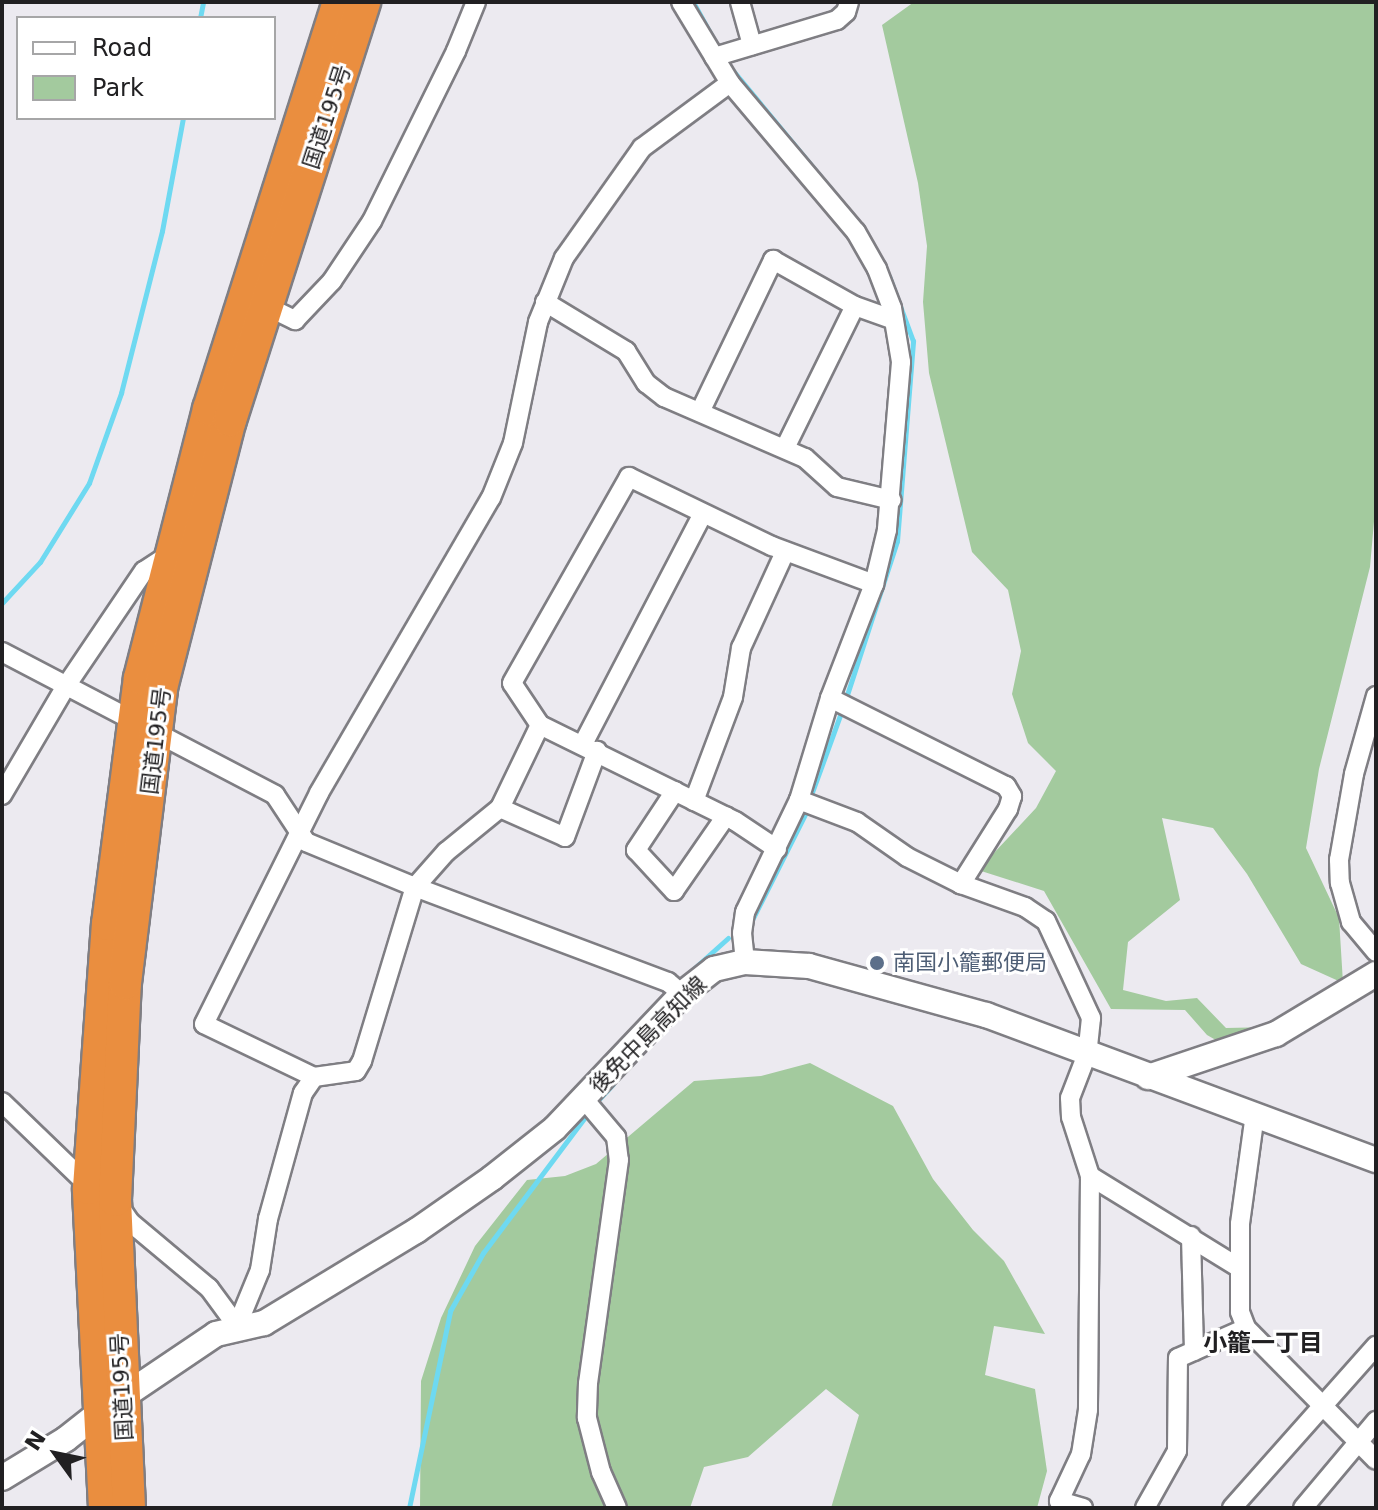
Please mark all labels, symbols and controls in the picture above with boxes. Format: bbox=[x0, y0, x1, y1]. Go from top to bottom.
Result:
legend bbox=[16, 16, 276, 120]
text: Road bbox=[92, 34, 152, 62]
street label: 国道195号 bbox=[298, 62, 356, 172]
text: Park bbox=[92, 74, 144, 102]
street label: 国道195号 bbox=[136, 686, 176, 796]
place label: 南国小籠郵便局 bbox=[893, 950, 1047, 976]
marker: 南国小籠郵便局 bbox=[868, 954, 886, 972]
street label: 後免中島高知線 bbox=[584, 971, 712, 1099]
district label: 小籠一丁目 bbox=[1203, 1330, 1323, 1358]
street label: 国道195号 bbox=[106, 1332, 138, 1442]
north arrow bbox=[16, 1414, 96, 1494]
text: N bbox=[20, 1426, 51, 1455]

